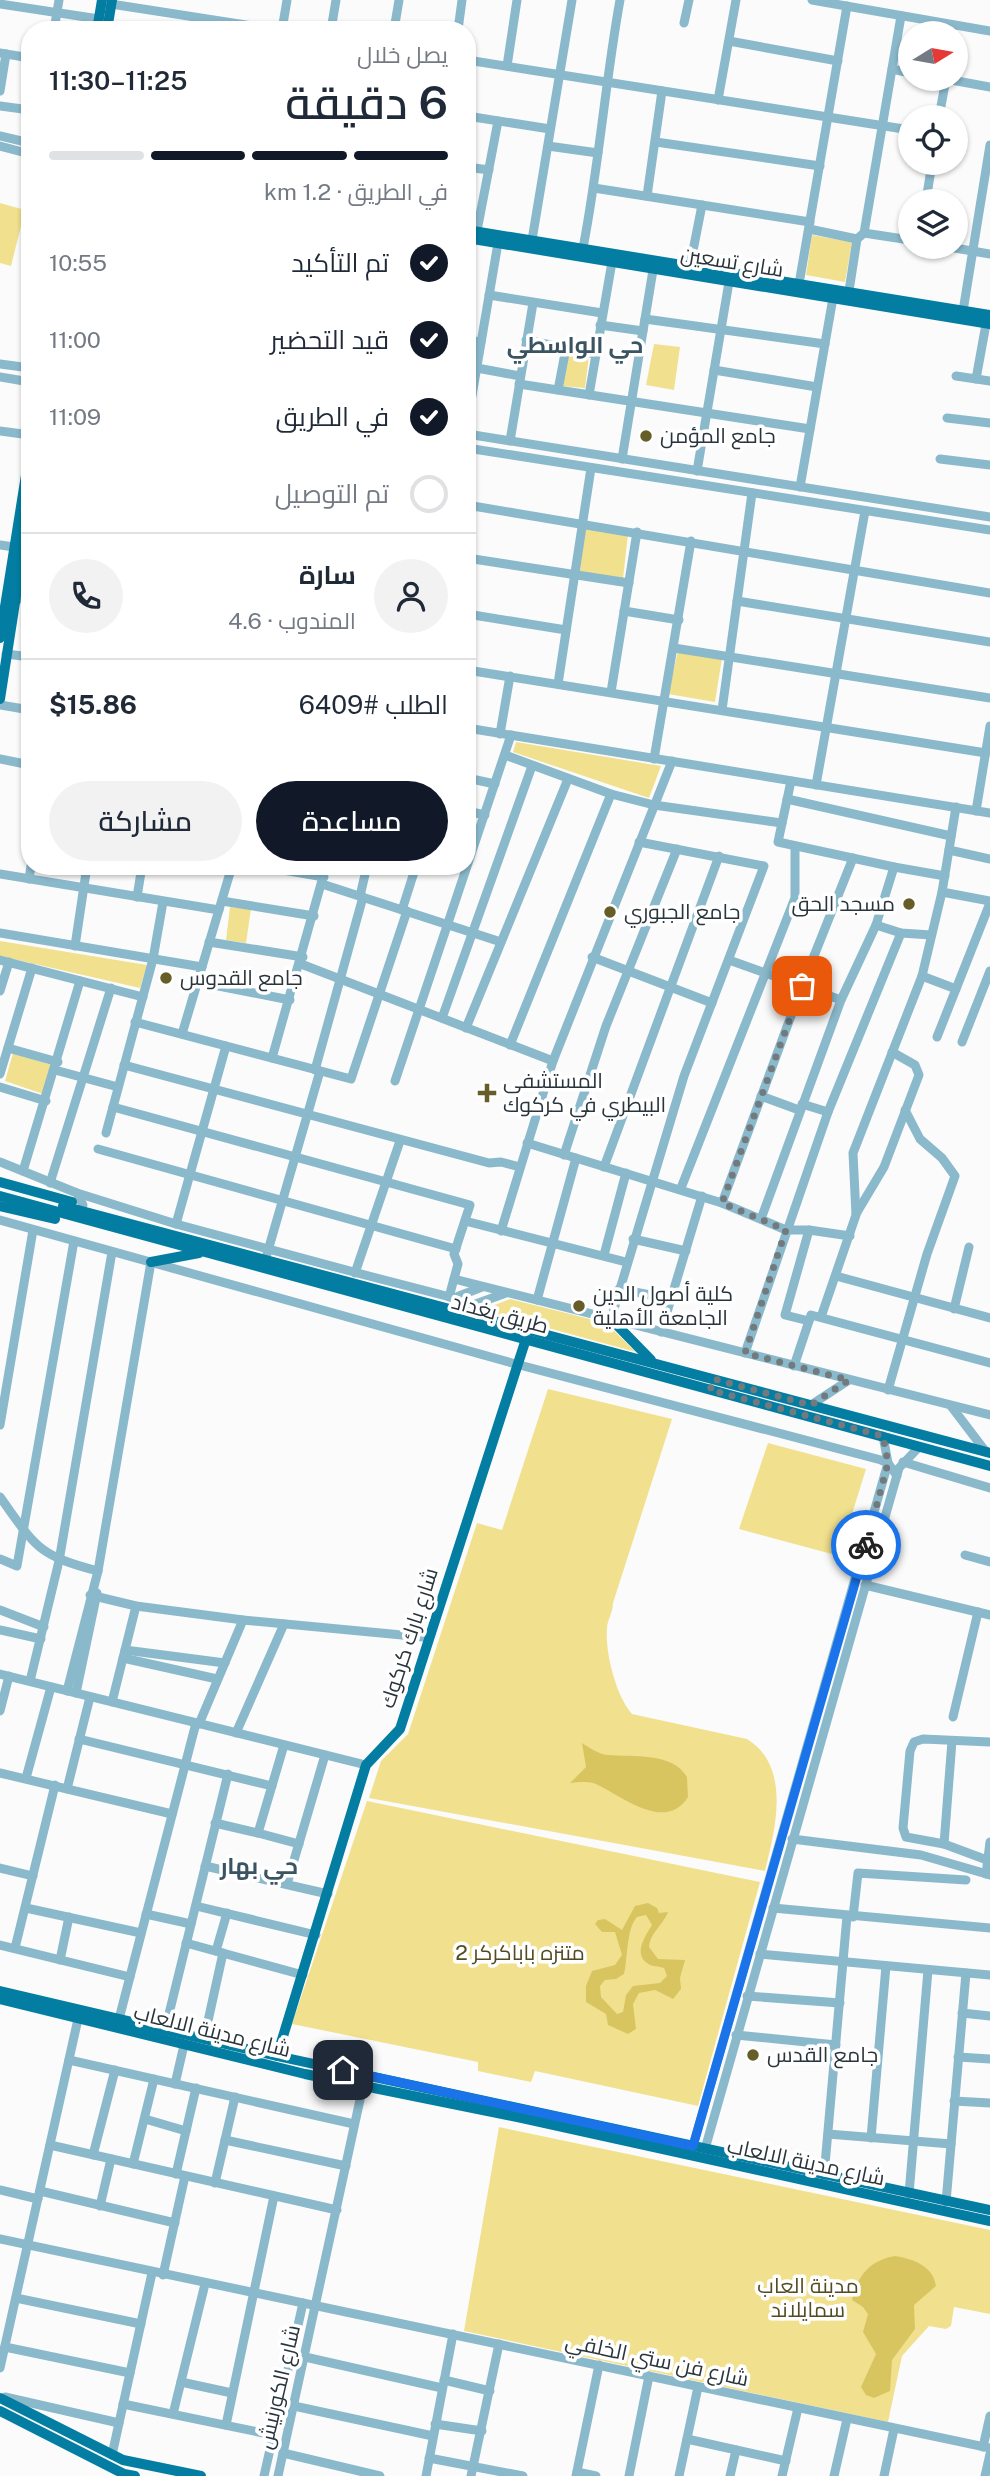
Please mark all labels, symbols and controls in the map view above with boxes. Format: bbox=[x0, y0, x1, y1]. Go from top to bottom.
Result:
north arrow bbox=[898, 21, 968, 91]
map controls bbox=[898, 21, 968, 259]
text: يصل خلال bbox=[357, 41, 448, 68]
text: 11:25–11:30 bbox=[49, 65, 187, 96]
text: 6 دقيقة bbox=[285, 75, 448, 129]
button: locate bbox=[898, 105, 968, 175]
text: في الطريق · 1.2 km bbox=[264, 178, 448, 205]
button: layers bbox=[898, 189, 968, 259]
street label: شارع تسعين bbox=[679, 241, 785, 284]
icon: check bbox=[410, 244, 448, 282]
text: تم التأكيد bbox=[291, 247, 389, 278]
text: 10:55 bbox=[49, 249, 107, 276]
icon: check bbox=[410, 321, 448, 359]
text: قيد التحضير bbox=[270, 324, 389, 355]
text: 11:00 bbox=[49, 326, 101, 353]
district label: حي الواسطي bbox=[507, 331, 643, 364]
icon: check bbox=[410, 398, 448, 436]
text: في الطريق bbox=[275, 401, 389, 432]
text: 11:09 bbox=[49, 403, 101, 430]
place label: جامع المؤمن bbox=[660, 423, 776, 450]
marker: جامع المؤمن bbox=[638, 428, 654, 444]
text: تم التوصيل bbox=[275, 478, 389, 509]
button: phone bbox=[49, 559, 123, 633]
text: سارة bbox=[299, 559, 356, 590]
button: person bbox=[374, 559, 448, 633]
text: المندوب · 4.6 bbox=[228, 607, 356, 634]
text: $15.86 bbox=[49, 689, 137, 720]
text: الطلب #6409 bbox=[299, 689, 448, 720]
button: مشاركة bbox=[49, 781, 242, 861]
button: مساعدة bbox=[256, 781, 448, 861]
place label: مسجد الحق bbox=[792, 891, 895, 917]
marker: مسجد الحق bbox=[901, 896, 917, 912]
place label: جامع الجبوري bbox=[624, 899, 740, 928]
marker: جامع الجبوري bbox=[602, 904, 618, 920]
pin bbox=[772, 956, 832, 1016]
place label: جامع القدوس bbox=[180, 965, 303, 992]
icon: bag bbox=[783, 967, 821, 1005]
marker: جامع القدوس bbox=[158, 970, 174, 986]
place label: المستشفى البيطري في كركوك bbox=[503, 1068, 666, 1121]
marker: المستشفى البيطري في كركوك bbox=[477, 1083, 497, 1103]
place label: كلية أصول الدين الجامعة الأهلية bbox=[593, 1281, 733, 1330]
street label: طريق بغداد bbox=[449, 1289, 551, 1339]
marker: كلية أصول الدين الجامعة الأهلية bbox=[571, 1298, 587, 1314]
courier bbox=[831, 1510, 901, 1580]
icon: bike bbox=[847, 1526, 885, 1564]
street label: شارع بارك كركوك bbox=[374, 1565, 445, 1712]
district label: حي بهار bbox=[219, 1852, 298, 1885]
park label: متنزه باباكركر 2 bbox=[455, 1940, 585, 1965]
street label: شارع مدينة الالعاب bbox=[131, 1999, 293, 2064]
pin bbox=[313, 2040, 373, 2100]
place label: جامع القدس bbox=[767, 2042, 878, 2069]
marker: جامع القدس bbox=[745, 2047, 761, 2063]
icon: home bbox=[324, 2051, 362, 2089]
street label: شارع مدينة الالعاب bbox=[725, 2133, 887, 2192]
park label: مدينة العاب سمايلاند bbox=[757, 2273, 859, 2322]
street label: شارع الكورنيش bbox=[252, 2322, 307, 2452]
street label: شارع فن ستي الخلفي bbox=[562, 2328, 751, 2395]

